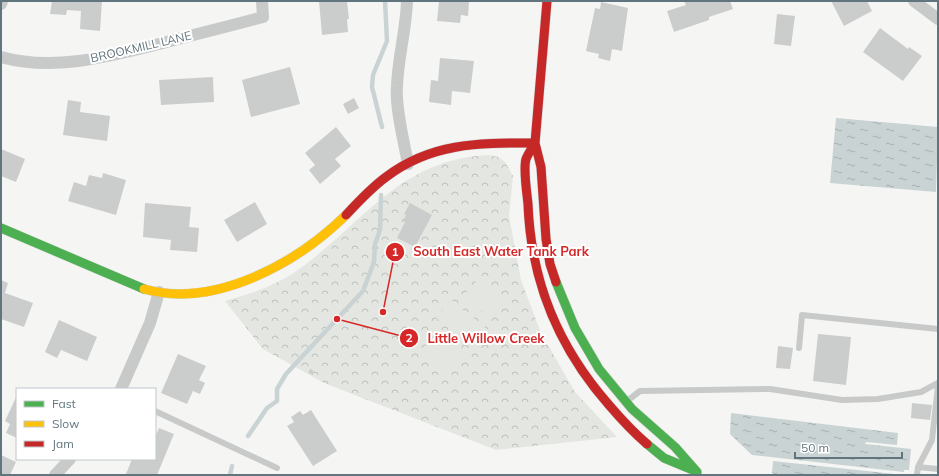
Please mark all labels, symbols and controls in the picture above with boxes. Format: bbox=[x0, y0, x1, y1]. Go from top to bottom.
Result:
street label: BROOKMILL LANE bbox=[89, 28, 193, 65]
callout: South East Water Tank Park bbox=[385, 239, 597, 264]
text: South East Water Tank Park bbox=[413, 243, 590, 259]
text: 1 bbox=[391, 244, 399, 259]
callout: Little Willow Creek bbox=[399, 326, 552, 351]
text: 2 bbox=[405, 330, 413, 345]
text: Little Willow Creek bbox=[428, 330, 545, 346]
legend bbox=[16, 388, 156, 460]
text: Fast bbox=[52, 396, 76, 411]
text: Slow bbox=[52, 416, 80, 431]
scale bar bbox=[795, 434, 902, 460]
text: Jam bbox=[52, 436, 74, 451]
text: 50 m bbox=[801, 440, 829, 455]

